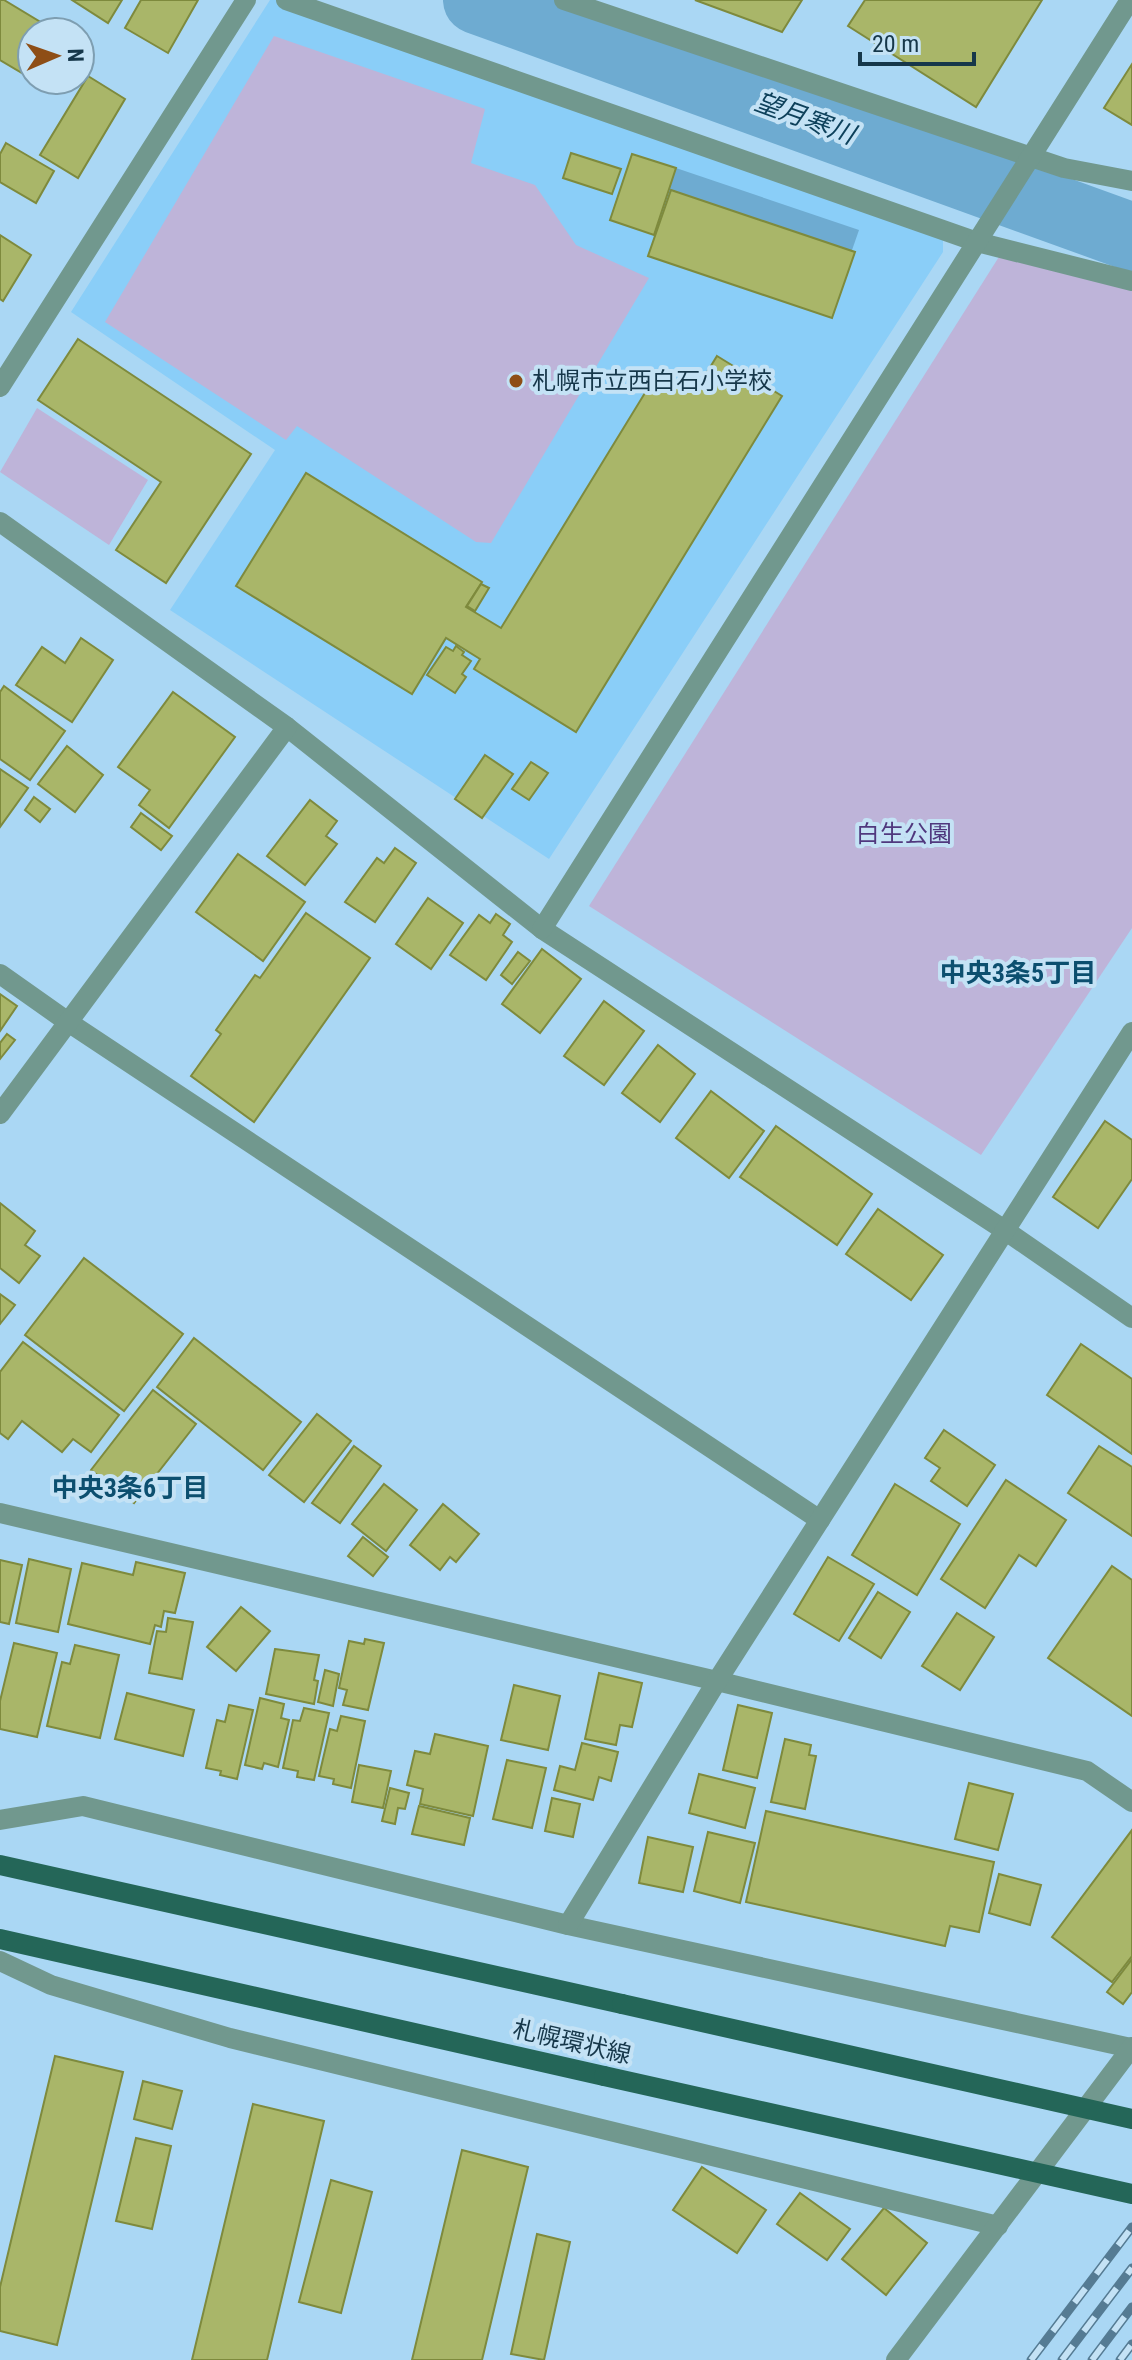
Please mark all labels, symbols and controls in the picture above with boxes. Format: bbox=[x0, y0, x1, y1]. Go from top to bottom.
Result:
north arrow bbox=[16, 16, 96, 96]
scale bar bbox=[860, 16, 974, 66]
text: 20 m bbox=[872, 30, 919, 58]
text: N bbox=[63, 48, 88, 62]
water label: 望月寒川 bbox=[751, 86, 862, 151]
place label: 札幌市立西白石小学校 bbox=[532, 367, 772, 395]
marker: 札幌市立西白石小学校 bbox=[507, 372, 525, 390]
park label: 白生公園 bbox=[856, 820, 952, 848]
district label: 中央3条5丁目 bbox=[940, 958, 1096, 988]
district label: 中央3条6丁目 bbox=[52, 1473, 208, 1503]
street label: 札幌環状線 bbox=[510, 2015, 634, 2069]

